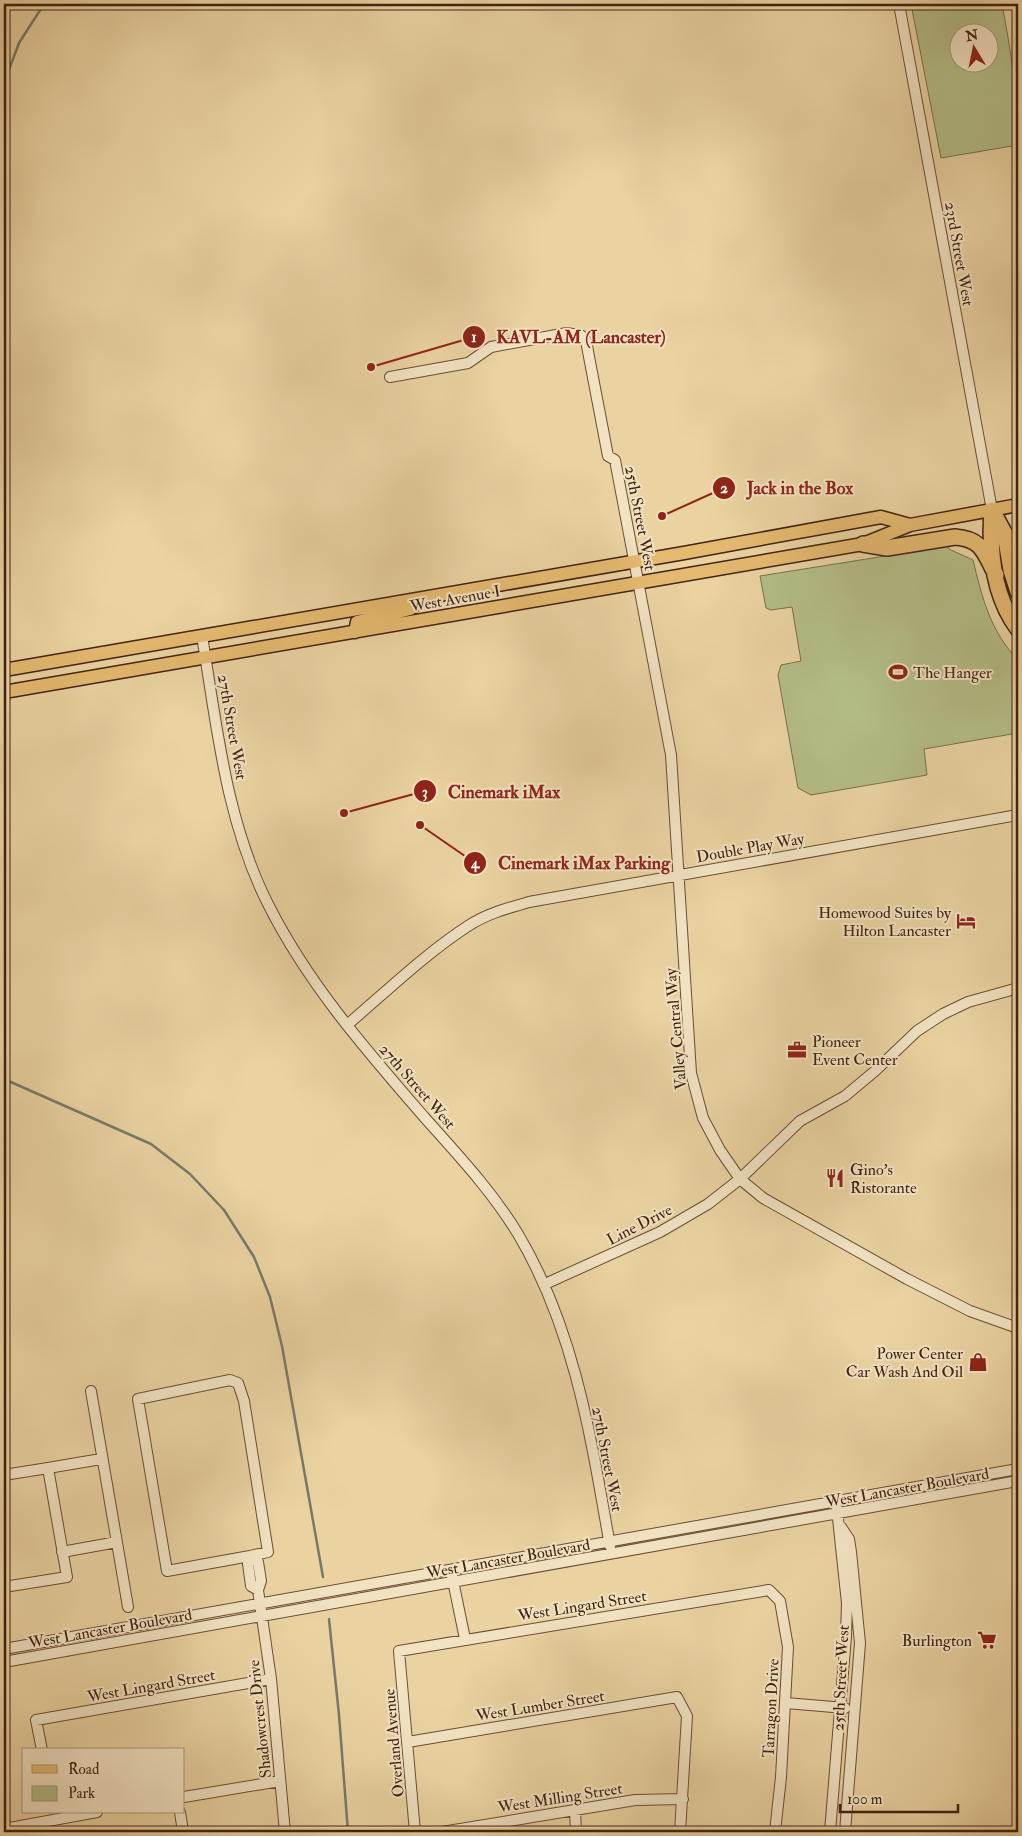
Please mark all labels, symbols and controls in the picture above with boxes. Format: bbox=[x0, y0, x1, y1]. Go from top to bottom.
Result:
north arrow bbox=[950, 22, 1000, 72]
text: N bbox=[963, 26, 980, 45]
street label: 23rd Street West bbox=[940, 200, 978, 308]
callout: KAVL-AM (Lancaster) bbox=[461, 320, 675, 353]
text: KAVL-AM (Lancaster) bbox=[496, 326, 666, 349]
text: 1 bbox=[471, 328, 477, 347]
street label: 25th Street West bbox=[620, 464, 660, 572]
callout: Jack in the Box bbox=[711, 472, 863, 505]
text: Jack in the Box bbox=[746, 477, 854, 500]
text: 2 bbox=[720, 479, 728, 498]
street label: West Avenue I bbox=[407, 581, 502, 617]
sports icon: The Hanger bbox=[887, 661, 909, 683]
place label: The Hanger bbox=[913, 663, 992, 683]
street label: 27th Street West bbox=[213, 673, 251, 781]
callout: Cinemark iMax bbox=[413, 775, 570, 808]
text: Cinemark iMax bbox=[448, 781, 561, 804]
text: 3 bbox=[422, 783, 428, 802]
street label: Double Play Way bbox=[695, 828, 807, 867]
callout: Cinemark iMax Parking bbox=[463, 846, 680, 879]
text: Cinemark iMax Parking bbox=[498, 852, 671, 875]
text: 4 bbox=[470, 854, 480, 873]
place label: Homewood Suites by Hilton Lancaster bbox=[818, 903, 952, 941]
hotel icon: Homewood Suites by Hilton Lancaster bbox=[955, 910, 977, 932]
street label: Valley Central Way bbox=[661, 966, 691, 1090]
place label: Pioneer Event Center bbox=[812, 1032, 898, 1070]
office icon: Pioneer Event Center bbox=[786, 1039, 808, 1061]
street label: 27th Street West bbox=[375, 1040, 460, 1133]
place label: Gino's Ristorante bbox=[850, 1160, 917, 1198]
restaurant icon: Gino's Ristorante bbox=[824, 1167, 846, 1189]
street label: Line Drive bbox=[603, 1200, 676, 1250]
place label: Power Center Car Wash And Oil bbox=[846, 1344, 963, 1382]
shop icon: Power Center Car Wash And Oil bbox=[967, 1351, 989, 1373]
street label: 27th Street West bbox=[587, 1405, 627, 1513]
street label: West Lancaster Boulevard bbox=[823, 1464, 991, 1512]
street label: West Lancaster Boulevard bbox=[424, 1535, 592, 1583]
street label: West Lingard Street bbox=[516, 1586, 648, 1626]
street label: West Lancaster Boulevard bbox=[26, 1605, 194, 1653]
street label: 25th Street West bbox=[828, 1625, 854, 1732]
supermarket icon: Burlington bbox=[976, 1629, 998, 1651]
place label: Burlington bbox=[902, 1631, 972, 1651]
street label: Shadowcrest Drive bbox=[244, 1658, 276, 1779]
street label: Tarragon Drive bbox=[758, 1658, 784, 1758]
street label: West Lingard Street bbox=[85, 1665, 217, 1707]
street label: West Lumber Street bbox=[473, 1686, 606, 1726]
street label: Overland Avenue bbox=[379, 1688, 409, 1798]
legend bbox=[22, 1748, 185, 1814]
text: Road bbox=[68, 1760, 100, 1779]
street label: West Milling Street bbox=[495, 1778, 624, 1818]
scale bar bbox=[840, 1781, 957, 1813]
text: Park bbox=[68, 1784, 95, 1803]
text: 100 m bbox=[847, 1790, 883, 1809]

